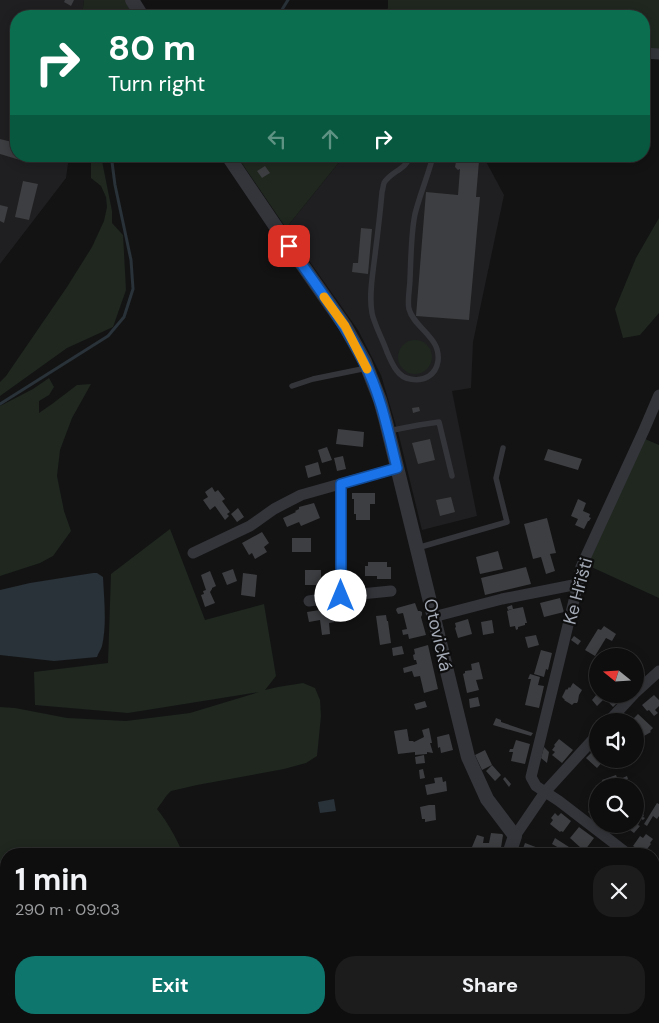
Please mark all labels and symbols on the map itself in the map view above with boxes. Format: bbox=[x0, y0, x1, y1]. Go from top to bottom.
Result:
pin bbox=[268, 225, 310, 267]
street label: Ke Hřišti bbox=[558, 555, 598, 627]
position arrow bbox=[314, 569, 366, 621]
street label: Otovická bbox=[418, 596, 458, 674]
north arrow bbox=[589, 648, 644, 702]

